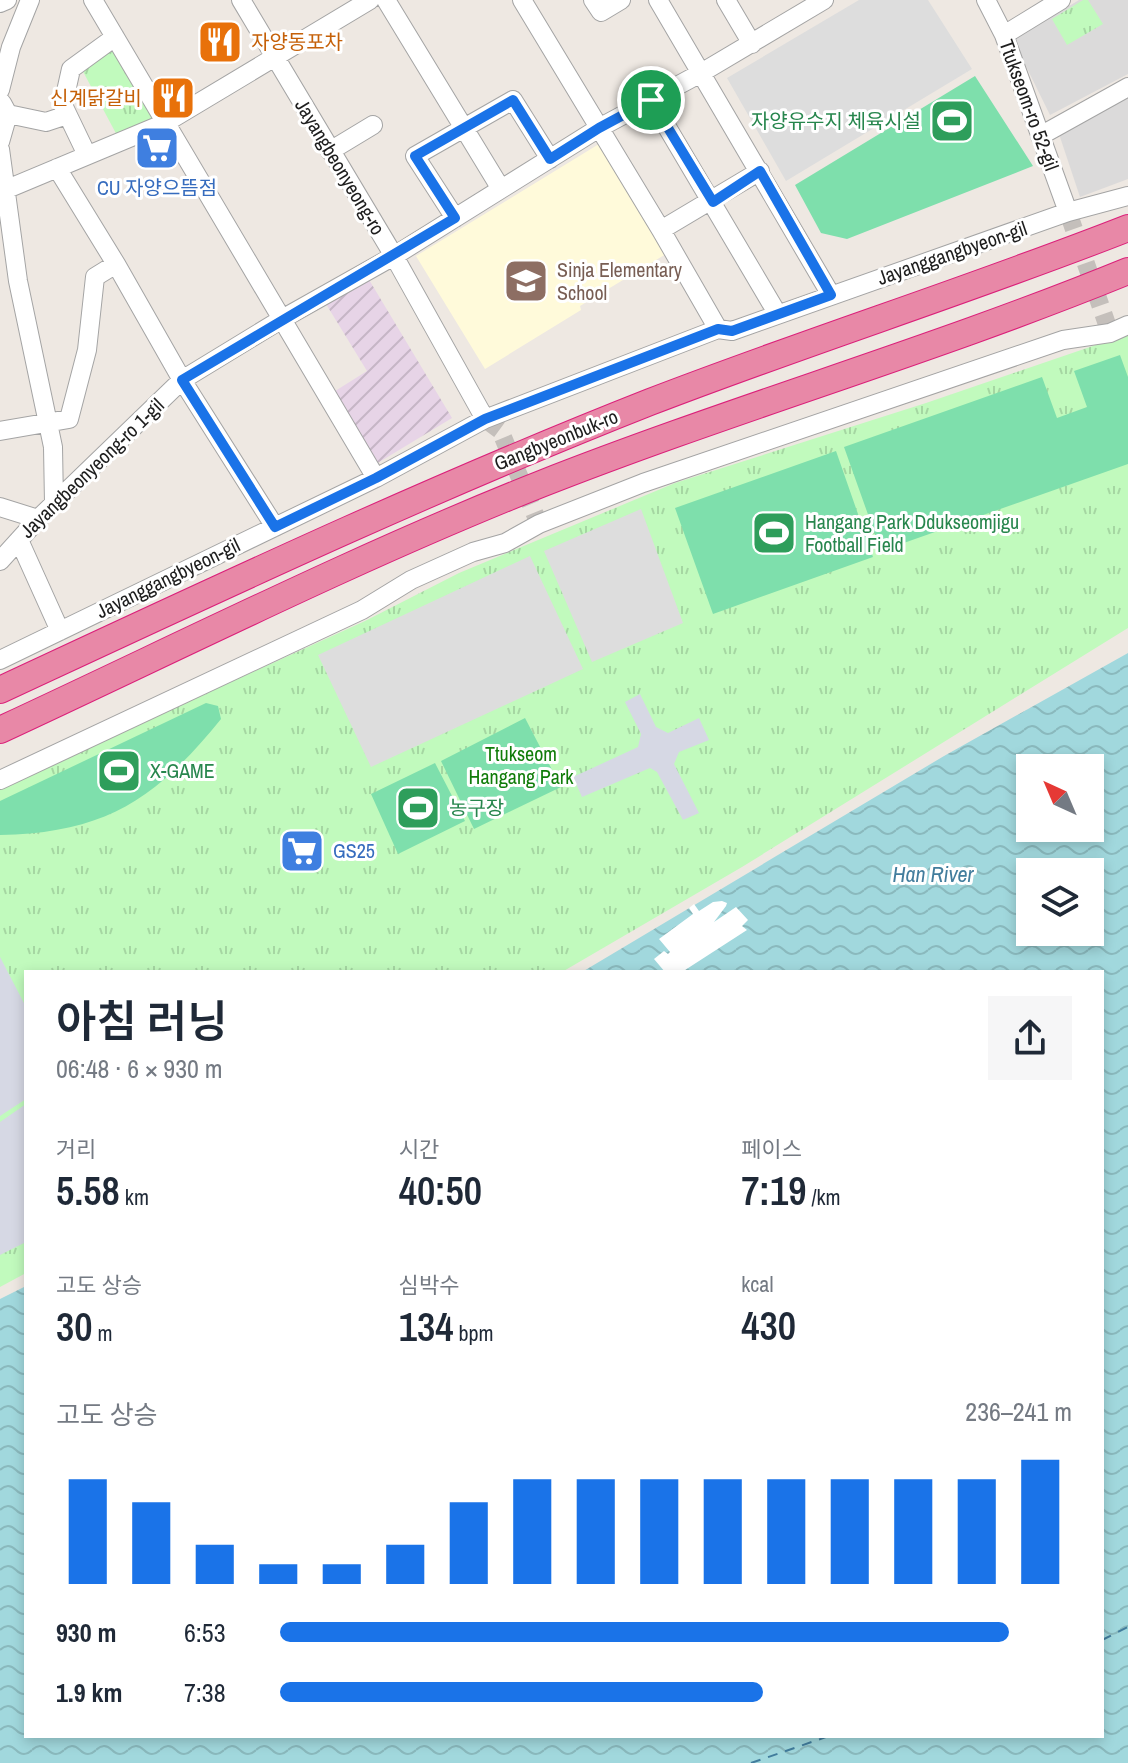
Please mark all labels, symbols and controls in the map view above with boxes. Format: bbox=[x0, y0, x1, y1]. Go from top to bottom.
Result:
restaurant icon: 자양동포차 bbox=[196, 18, 244, 66]
place label: 자양동포차 bbox=[251, 28, 343, 55]
street label: Ttukseom-ro 52-gil bbox=[993, 36, 1066, 174]
pin bbox=[617, 66, 685, 134]
restaurant icon: 신계닭갈비 bbox=[149, 74, 197, 122]
icon: arrive bbox=[629, 78, 673, 122]
place label: 신계닭갈비 bbox=[50, 84, 142, 111]
street label: Jayangbeonyeong-ro bbox=[289, 94, 392, 240]
sports icon: 자양유수지 체육시설 bbox=[928, 97, 976, 145]
place label: 자양유수지 체육시설 bbox=[751, 107, 921, 134]
supermarket icon: CU 자양으뜸점 bbox=[133, 124, 181, 172]
place label: CU 자양으뜸점 bbox=[97, 174, 217, 201]
street label: Jayanggangbyeon-gil bbox=[873, 214, 1030, 291]
place label: Sinja Elementary School bbox=[557, 256, 683, 306]
school or university icon: Sinja Elementary School bbox=[502, 257, 550, 305]
street label: Jayangbeonyeong-ro 1-gil bbox=[14, 392, 170, 544]
street label: Gangbyeonbuk-ro bbox=[490, 402, 622, 477]
place label: Hangang Park Ddukseomjigu Football Field bbox=[805, 508, 1019, 558]
sports icon: Hangang Park Ddukseomjigu Football Field bbox=[750, 509, 798, 557]
street label: Jayanggangbyeon-gil bbox=[91, 531, 244, 624]
park label: Ttukseom Hangang Park bbox=[469, 740, 574, 790]
sports icon: X-GAME bbox=[95, 747, 143, 795]
north arrow bbox=[1016, 754, 1104, 842]
map controls bbox=[1016, 754, 1104, 946]
place label: X-GAME bbox=[150, 757, 215, 784]
sports icon: 농구장 bbox=[394, 784, 442, 832]
place label: 농구장 bbox=[449, 794, 504, 821]
supermarket icon: GS25 bbox=[278, 827, 326, 875]
place label: GS25 bbox=[333, 837, 375, 864]
button: layers bbox=[1016, 858, 1104, 946]
water label: Han River bbox=[892, 859, 975, 889]
text: 아침 러닝 bbox=[56, 991, 228, 1051]
button: share bbox=[988, 996, 1072, 1080]
text: 06:48 · 6 × 930 m bbox=[56, 1051, 223, 1086]
text: 거리 bbox=[56, 1134, 96, 1164]
text: 시간 bbox=[399, 1134, 439, 1164]
text: 페이스 bbox=[741, 1134, 802, 1164]
text: 5.58 bbox=[56, 1164, 120, 1217]
text: 40:50 bbox=[399, 1164, 482, 1217]
text: 7:19 bbox=[741, 1164, 806, 1217]
text: km bbox=[120, 1182, 149, 1212]
text: /km bbox=[806, 1182, 840, 1212]
text: kcal bbox=[741, 1269, 773, 1299]
text: 고도 상승 bbox=[56, 1270, 142, 1300]
text: 심박수 bbox=[399, 1270, 459, 1300]
text: 430 bbox=[741, 1299, 796, 1352]
text: 30 bbox=[56, 1300, 92, 1353]
text: 134 bbox=[399, 1300, 453, 1353]
text: m bbox=[92, 1318, 113, 1348]
text: bpm bbox=[453, 1318, 494, 1348]
text: 236–241 m bbox=[965, 1394, 1072, 1429]
text: 고도 상승 bbox=[56, 1397, 158, 1432]
text: 930 m bbox=[56, 1615, 116, 1650]
text: 6:53 bbox=[184, 1615, 226, 1650]
text: 1.9 km bbox=[56, 1675, 122, 1710]
text: 7:38 bbox=[184, 1675, 226, 1710]

